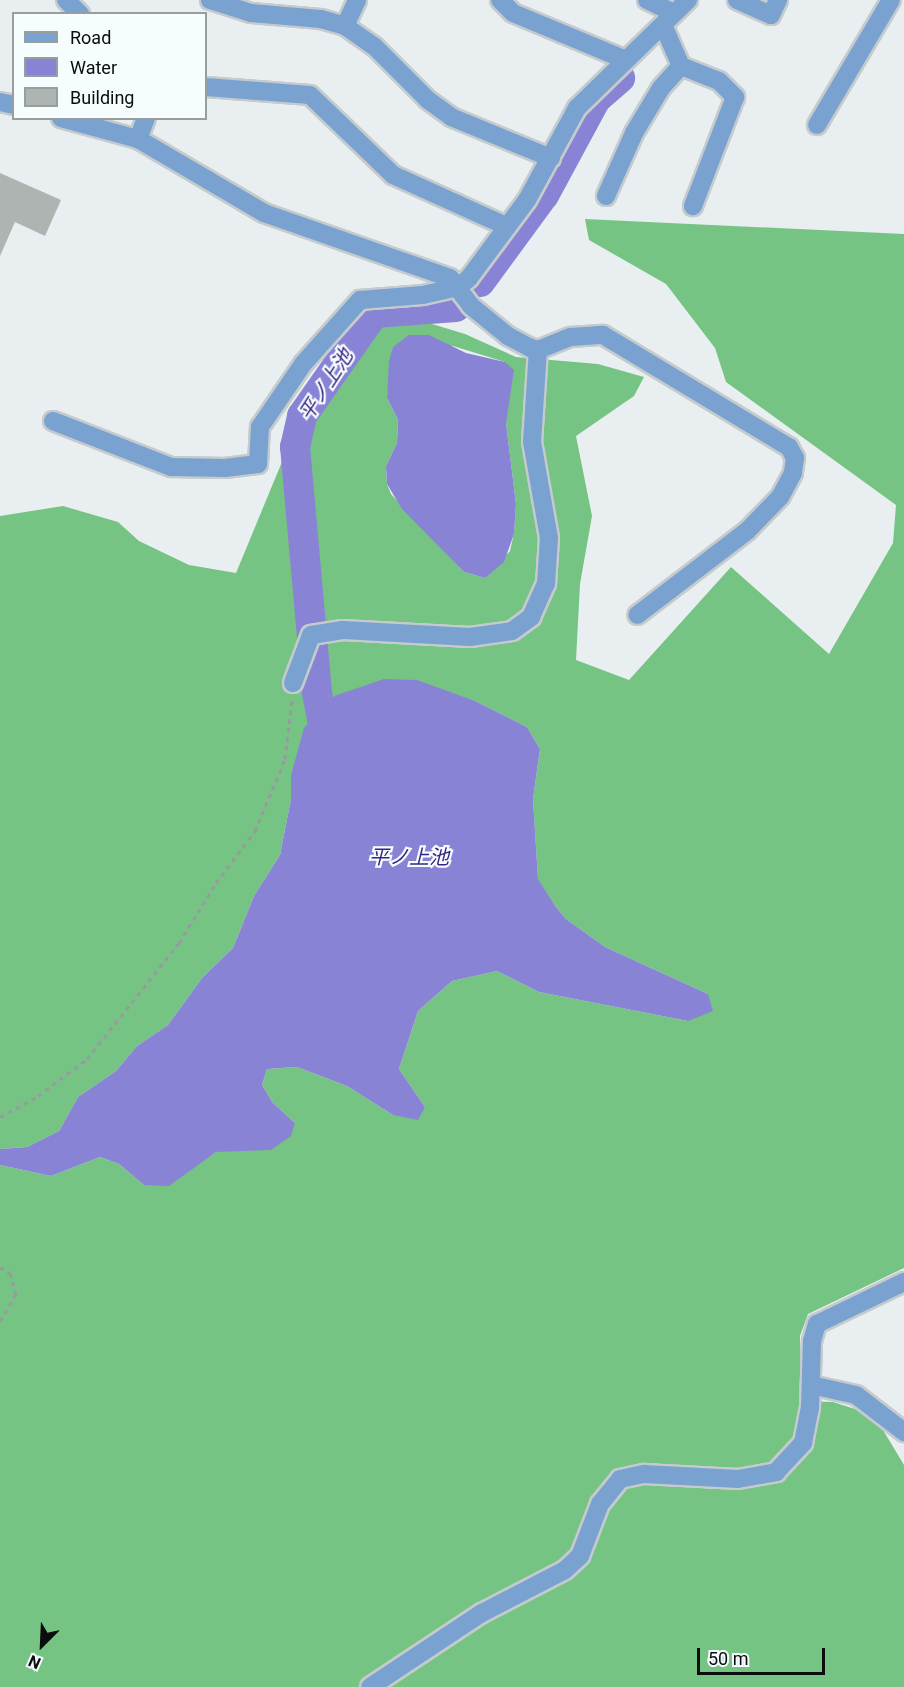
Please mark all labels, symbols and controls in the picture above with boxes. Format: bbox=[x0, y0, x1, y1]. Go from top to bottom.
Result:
legend bbox=[12, 12, 207, 120]
text: Road bbox=[70, 27, 111, 48]
text: Water bbox=[70, 57, 117, 78]
text: Building bbox=[70, 87, 134, 108]
water label: 平ノ上池 bbox=[294, 345, 358, 425]
water label: 平ノ上池 bbox=[369, 845, 449, 869]
north arrow bbox=[12, 1615, 72, 1675]
scale bar bbox=[700, 1636, 828, 1674]
text: 50 m bbox=[708, 1648, 748, 1669]
text: N bbox=[25, 1651, 44, 1673]

